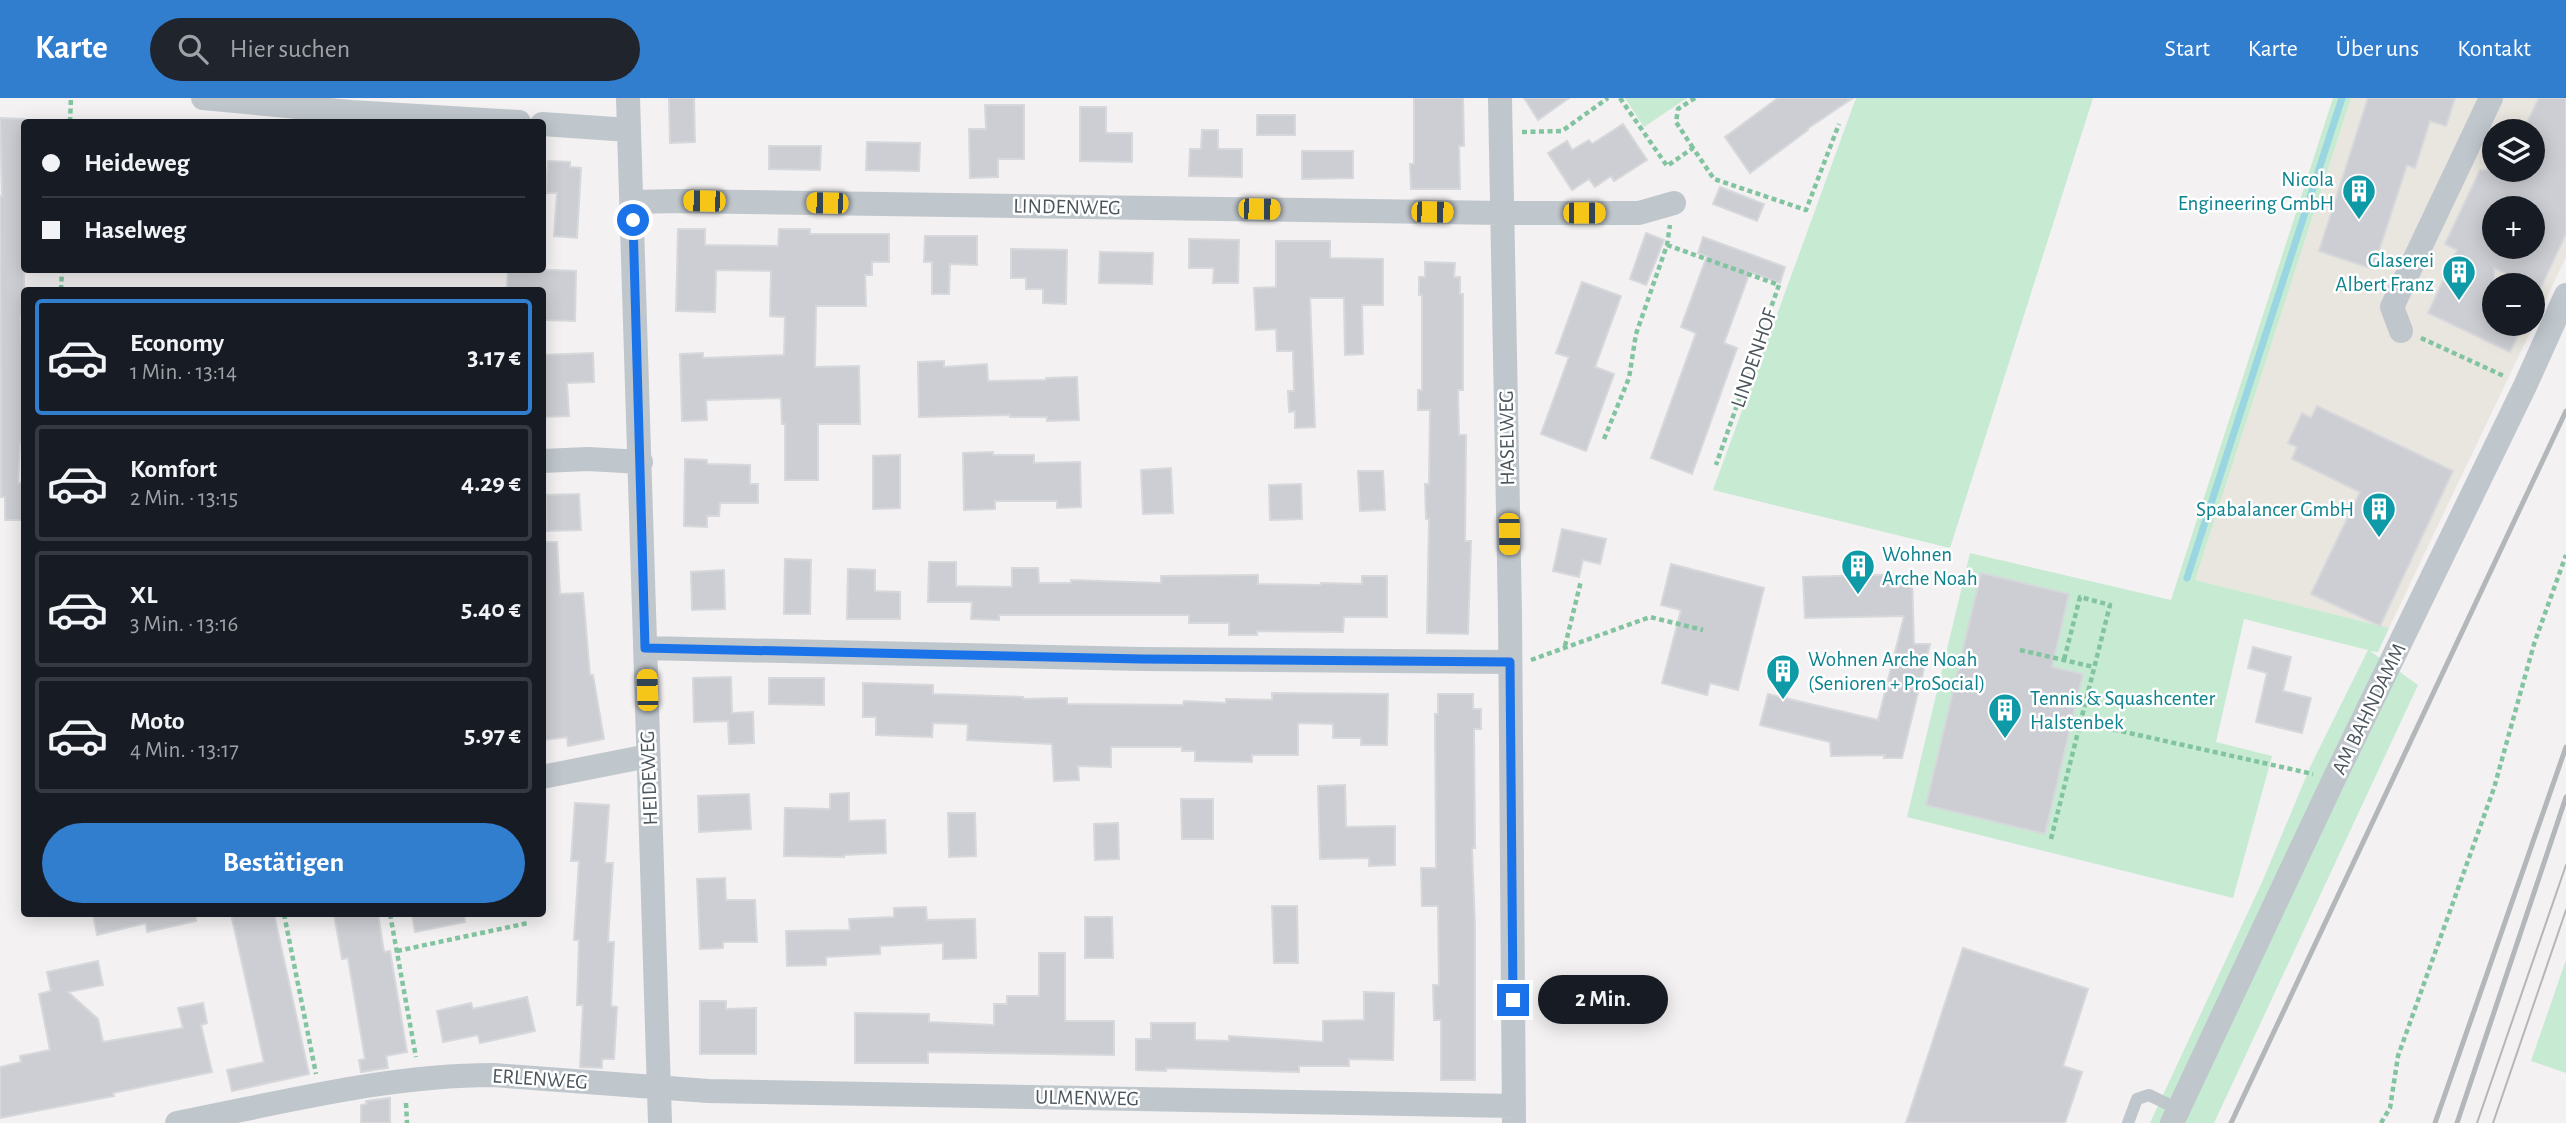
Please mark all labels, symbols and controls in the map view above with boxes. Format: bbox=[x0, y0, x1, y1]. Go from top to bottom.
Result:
search box bbox=[150, 18, 640, 81]
icon: search bbox=[174, 30, 212, 68]
text: Karte bbox=[35, 32, 108, 65]
text: Hier suchen bbox=[230, 36, 350, 62]
text: Start bbox=[2165, 37, 2210, 61]
text: Karte bbox=[2248, 37, 2298, 61]
text: Über uns bbox=[2336, 37, 2419, 61]
text: Kontakt bbox=[2457, 37, 2531, 61]
map controls bbox=[2482, 119, 2545, 336]
button: layers bbox=[2482, 119, 2545, 182]
text: Heideweg bbox=[84, 150, 189, 176]
place label: Nicola Engineering GmbH bbox=[2178, 169, 2334, 214]
building icon: Nicola Engineering GmbH bbox=[2340, 172, 2378, 221]
car bbox=[683, 190, 726, 212]
car bbox=[806, 192, 849, 214]
street label: LINDENWEG bbox=[1013, 196, 1121, 218]
button: + bbox=[2482, 196, 2545, 259]
car bbox=[1238, 198, 1281, 220]
car bbox=[1411, 201, 1454, 223]
car bbox=[1564, 203, 1606, 224]
route start bbox=[617, 204, 649, 236]
text: Haselweg bbox=[84, 217, 186, 243]
place label: Glaserei Albert Franz bbox=[2335, 250, 2434, 295]
building icon: Glaserei Albert Franz bbox=[2440, 253, 2478, 302]
button: − bbox=[2482, 273, 2545, 336]
street label: LINDENHOF bbox=[1727, 305, 1781, 410]
icon: car bbox=[46, 326, 109, 389]
text: Economy bbox=[130, 330, 224, 356]
text: 3.17 € bbox=[467, 344, 521, 370]
text: 1 Min. · 13:14 bbox=[130, 361, 237, 384]
street label: HASELWEG bbox=[1496, 390, 1518, 486]
icon: car bbox=[46, 452, 109, 515]
text: Komfort bbox=[130, 456, 217, 482]
text: 4.29 € bbox=[461, 470, 521, 496]
text: 2 Min. · 13:15 bbox=[130, 487, 238, 510]
building icon: Spabalancer GmbH bbox=[2360, 490, 2398, 539]
place label: Spabalancer GmbH bbox=[2196, 499, 2354, 520]
car bbox=[1499, 513, 1520, 555]
place label: Wohnen Arche Noah bbox=[1882, 544, 1978, 589]
building icon: Wohnen Arche Noah bbox=[1839, 547, 1877, 596]
icon: car bbox=[46, 578, 109, 641]
text: XL bbox=[130, 582, 157, 608]
text: 5.40 € bbox=[461, 596, 521, 622]
text: 3 Min. · 13:16 bbox=[130, 613, 238, 636]
street label: AM BAHNDAMM bbox=[2328, 640, 2410, 778]
place label: Wohnen Arche Noah (Senioren + ProSocial) bbox=[1808, 649, 1986, 694]
building icon: Wohnen Arche Noah (Senioren + ProSocial) bbox=[1764, 652, 1802, 701]
car bbox=[636, 669, 659, 711]
place label: Tennis & Squashcenter Halstenbek bbox=[2030, 688, 2215, 733]
building icon: Tennis & Squashcenter Halstenbek bbox=[1986, 691, 2024, 740]
icon: car bbox=[46, 704, 109, 767]
text: Moto bbox=[130, 708, 185, 734]
text: 5.97 € bbox=[464, 722, 521, 748]
street label: HEIDEWEG bbox=[637, 730, 661, 826]
text: 4 Min. · 13:17 bbox=[130, 739, 239, 762]
button: Bestätigen bbox=[42, 823, 525, 903]
callout: 2 Min. bbox=[1538, 976, 1667, 1024]
route end bbox=[1497, 984, 1529, 1016]
text: 2 Min. bbox=[1575, 988, 1631, 1011]
street label: ERLENWEG bbox=[492, 1065, 588, 1093]
street label: ULMENWEG bbox=[1035, 1087, 1139, 1109]

